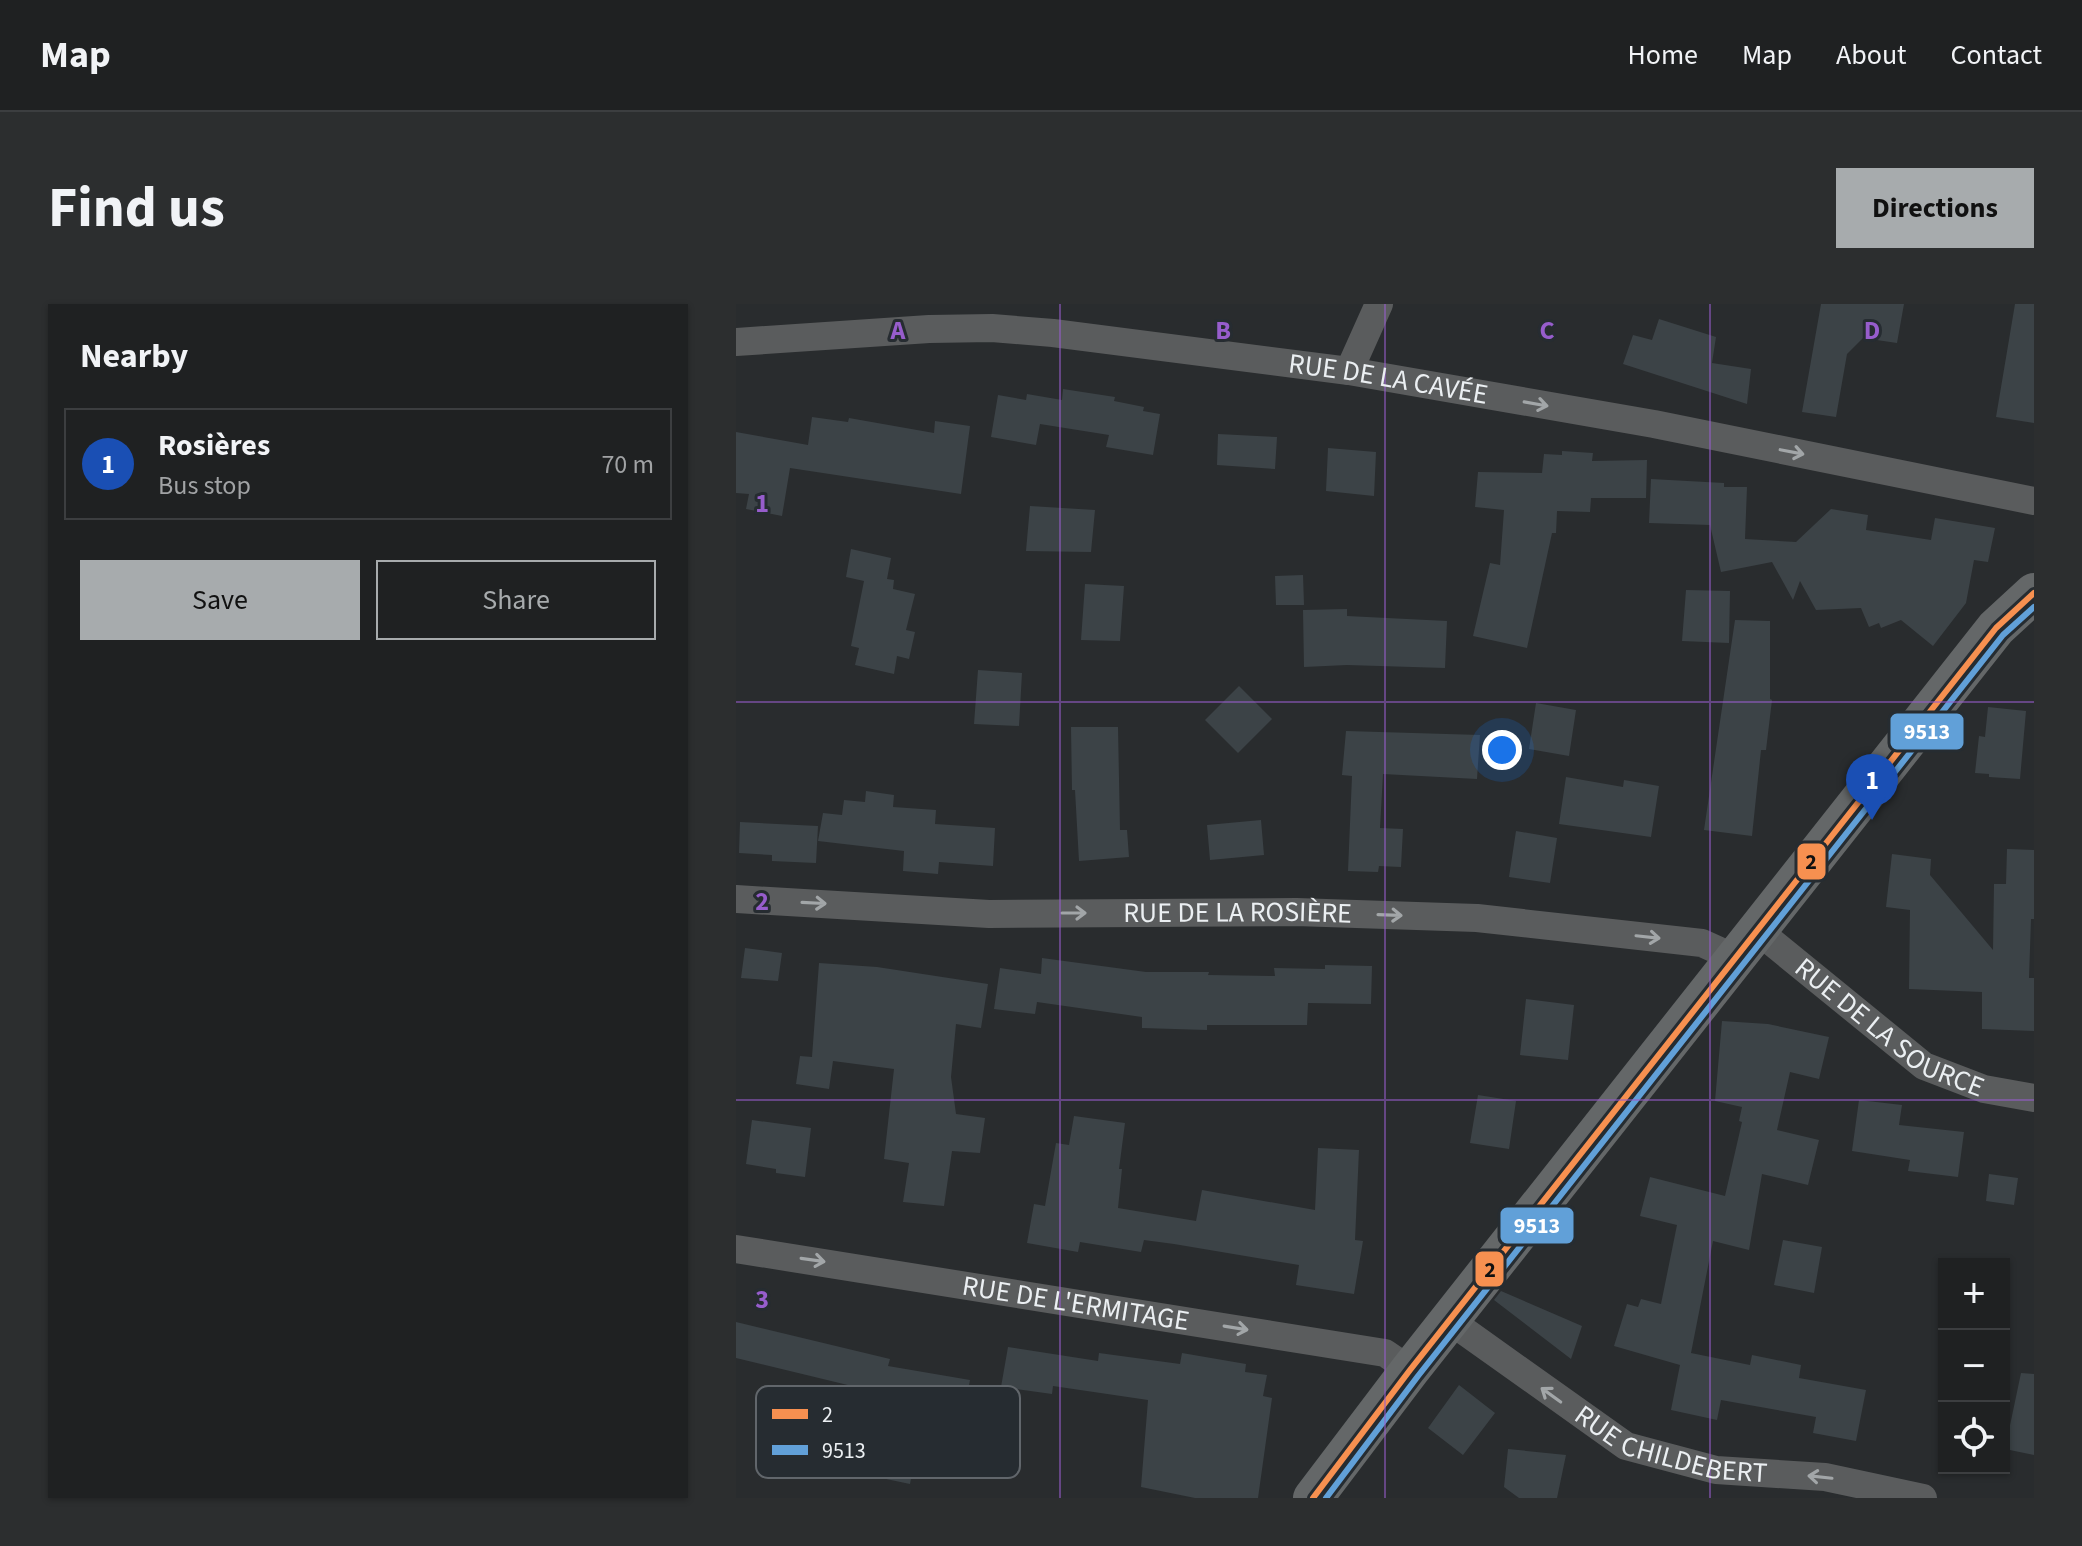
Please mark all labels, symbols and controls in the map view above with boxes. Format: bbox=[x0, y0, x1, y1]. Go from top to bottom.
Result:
text: Map bbox=[40, 28, 111, 82]
text: Home bbox=[1627, 35, 1698, 75]
text: Map bbox=[1742, 35, 1792, 75]
text: About bbox=[1836, 35, 1907, 75]
text: Contact bbox=[1951, 35, 2042, 75]
button: Directions bbox=[1836, 168, 2034, 248]
text: Find us bbox=[48, 169, 225, 248]
text: A bbox=[890, 312, 907, 349]
text: B bbox=[1215, 312, 1231, 349]
text: C bbox=[1539, 312, 1555, 349]
text: D bbox=[1864, 312, 1880, 349]
text: Nearby bbox=[80, 332, 188, 381]
street label: RUE DE LA CAVÉE bbox=[1286, 343, 1491, 415]
one-way arrow bbox=[1523, 397, 1549, 412]
text: Rosières bbox=[158, 424, 270, 467]
one-way arrow bbox=[1779, 445, 1804, 460]
text: 1 bbox=[101, 446, 115, 483]
text: 70 m bbox=[601, 446, 654, 483]
text: Bus stop bbox=[158, 467, 251, 504]
text: 1 bbox=[755, 485, 769, 522]
button: Save bbox=[80, 560, 360, 640]
button: Share bbox=[376, 560, 656, 640]
line badge: 9513 bbox=[1889, 712, 1965, 751]
text: 9513 bbox=[1904, 716, 1950, 748]
your location bbox=[1482, 730, 1522, 770]
pin: 1 bbox=[1846, 754, 1898, 820]
line badge: 2 bbox=[1796, 842, 1827, 881]
text: 2 bbox=[1805, 846, 1817, 878]
text: 2 bbox=[755, 883, 769, 920]
street label: RUE DE LA ROSIÈRE bbox=[1123, 892, 1353, 934]
one-way arrow bbox=[800, 896, 827, 911]
one-way arrow bbox=[1060, 905, 1087, 921]
one-way arrow bbox=[1376, 907, 1403, 922]
one-way arrow bbox=[1634, 930, 1661, 945]
street label: RUE DE LA SOURCE bbox=[1786, 948, 1990, 1107]
line badge: 9513 bbox=[1499, 1206, 1575, 1245]
text: 9513 bbox=[1514, 1210, 1560, 1242]
line badge: 2 bbox=[1474, 1250, 1505, 1288]
one-way arrow bbox=[800, 1253, 825, 1268]
text: 2 bbox=[1484, 1254, 1496, 1286]
map controls bbox=[1938, 1258, 2010, 1474]
button: + bbox=[1938, 1258, 2010, 1330]
street label: RUE DE L'ERMITAGE bbox=[959, 1266, 1192, 1341]
text: 3 bbox=[755, 1281, 769, 1318]
one-way arrow bbox=[1223, 1321, 1248, 1336]
button: − bbox=[1938, 1330, 2010, 1402]
legend bbox=[756, 1386, 1020, 1478]
one-way arrow bbox=[1541, 1386, 1562, 1403]
street label: RUE CHILDEBERT bbox=[1566, 1395, 1768, 1493]
text: 2 bbox=[822, 1399, 833, 1431]
button: locate bbox=[1938, 1402, 2010, 1474]
text: 9513 bbox=[822, 1435, 866, 1467]
one-way arrow bbox=[1807, 1469, 1833, 1484]

